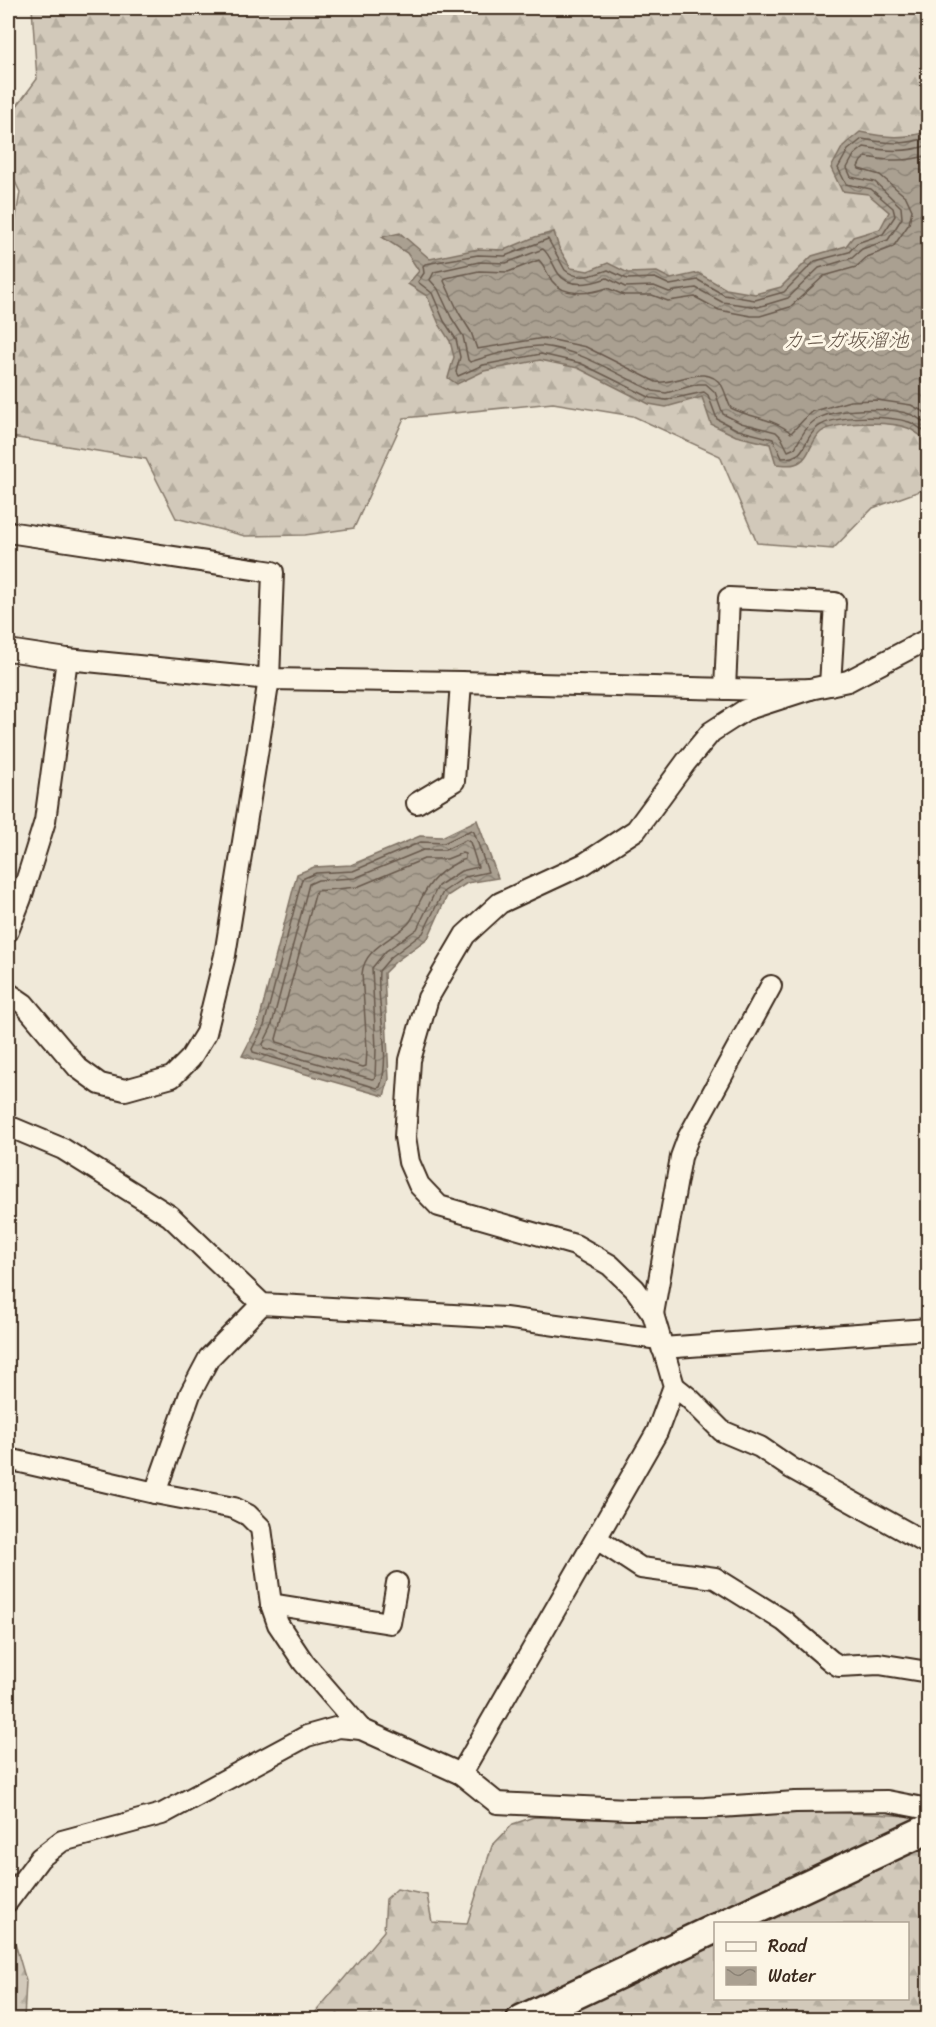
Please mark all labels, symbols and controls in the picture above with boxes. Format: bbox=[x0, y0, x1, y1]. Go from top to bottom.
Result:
water label: カニガ坂溜池 bbox=[783, 321, 910, 359]
legend bbox=[714, 1922, 909, 2000]
text: Road bbox=[768, 1930, 808, 1962]
text: Water bbox=[768, 1960, 817, 1992]

